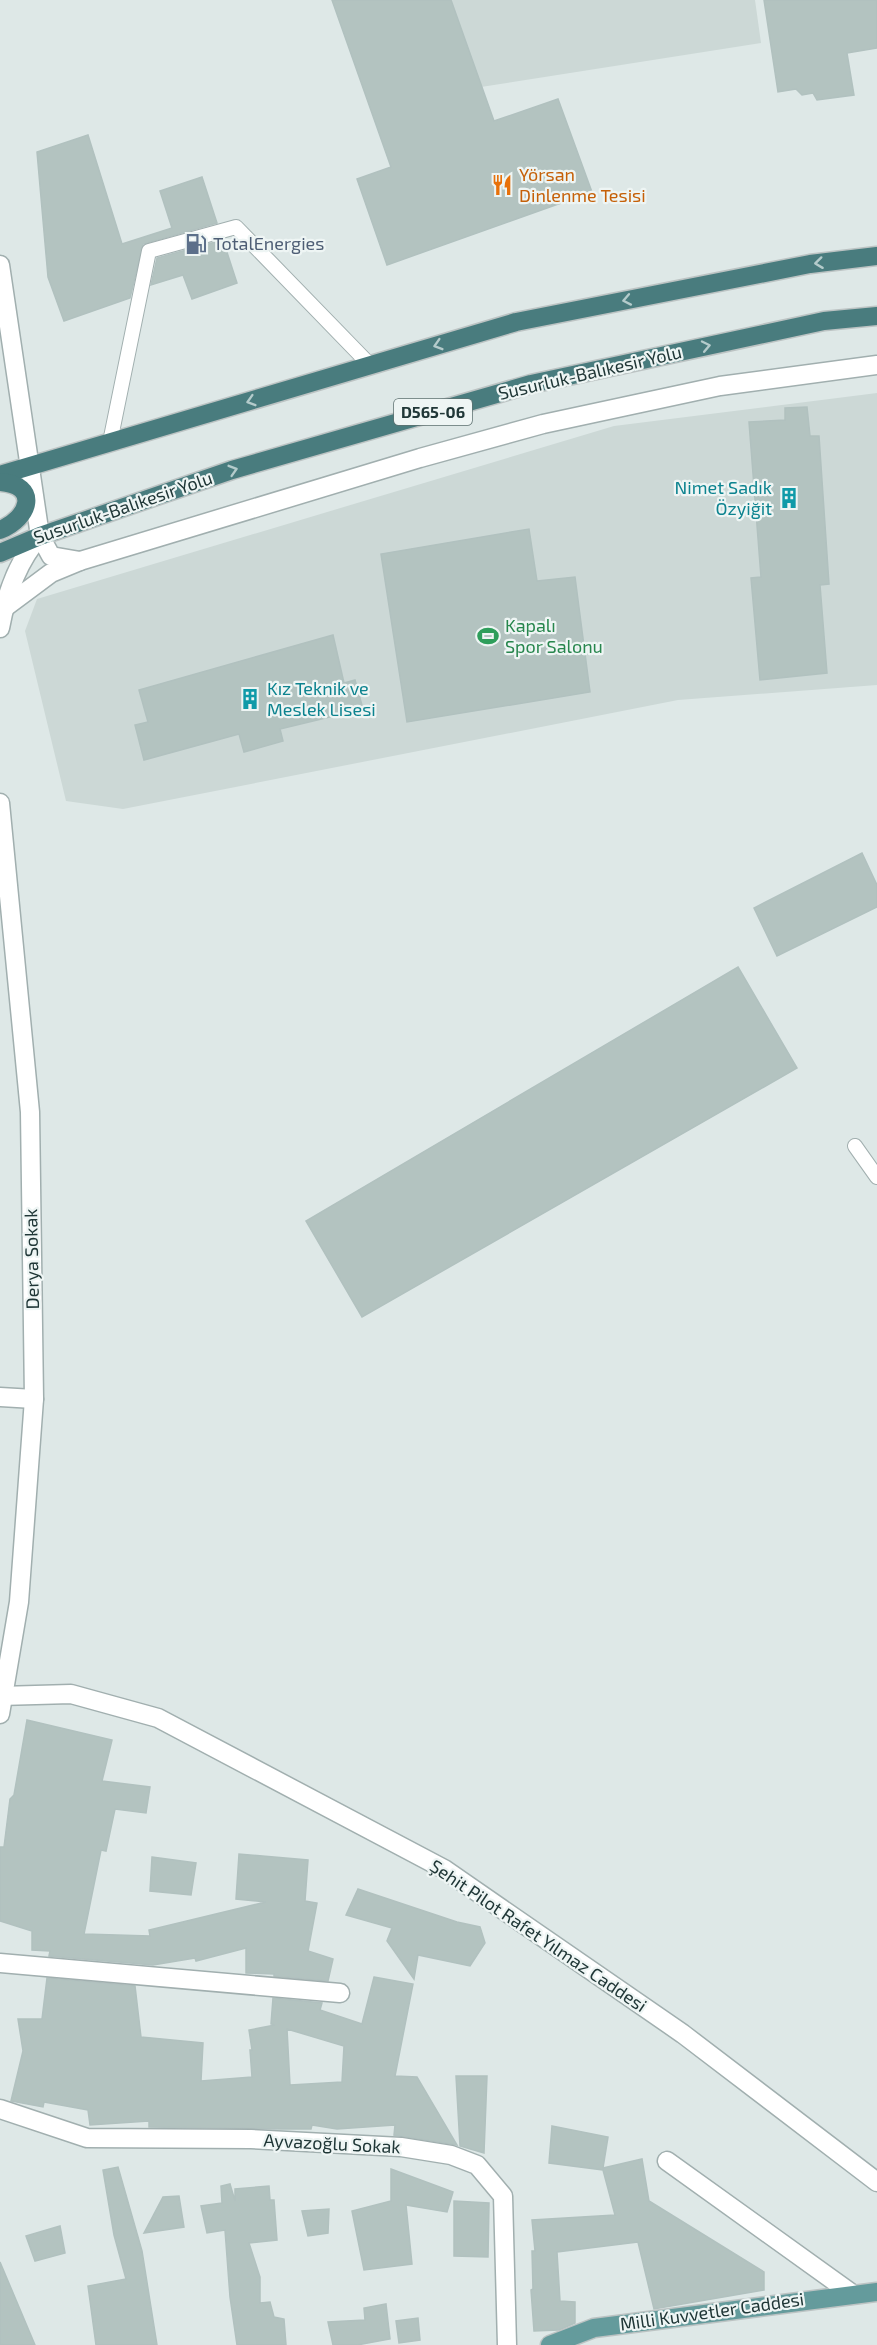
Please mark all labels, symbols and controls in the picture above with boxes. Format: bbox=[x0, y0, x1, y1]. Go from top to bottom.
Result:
place label: Yörsan Dinlenme Tesisi bbox=[519, 163, 646, 206]
restaurant icon: Yörsan Dinlenme Tesisi bbox=[490, 173, 514, 197]
fuel station icon: TotalEnergies bbox=[184, 232, 208, 256]
place label: TotalEnergies bbox=[213, 232, 324, 254]
one-way arrow bbox=[814, 257, 823, 269]
one-way arrow bbox=[623, 293, 633, 306]
one-way arrow bbox=[433, 338, 444, 350]
street label: Susurluk-Balıkesir Yolu bbox=[496, 340, 684, 404]
one-way arrow bbox=[701, 340, 711, 353]
one-way arrow bbox=[246, 394, 257, 406]
road number: D565-06 bbox=[394, 399, 472, 425]
one-way arrow bbox=[227, 465, 238, 477]
street label: Susurluk-Balıkesir Yolu bbox=[30, 466, 215, 548]
place label: Nimet Sadık Özyiğit bbox=[675, 476, 772, 519]
building icon: Nimet Sadık Özyiğit bbox=[777, 486, 801, 510]
place label: Kapalı Spor Salonu bbox=[505, 614, 603, 657]
sports icon: Kapalı Spor Salonu bbox=[476, 624, 500, 648]
place label: Kız Teknik ve Meslek Lisesi bbox=[267, 677, 376, 720]
building icon: Kız Teknik ve Meslek Lisesi bbox=[238, 687, 262, 711]
street label: Derya Sokak bbox=[19, 1208, 43, 1310]
street label: Şehit Pilot Rafet Yılmaz Caddesi bbox=[425, 1854, 651, 2017]
street label: Ayvazoğlu Sokak bbox=[263, 2128, 401, 2158]
street label: Milli Kuvvetler Caddesi bbox=[618, 2287, 805, 2335]

